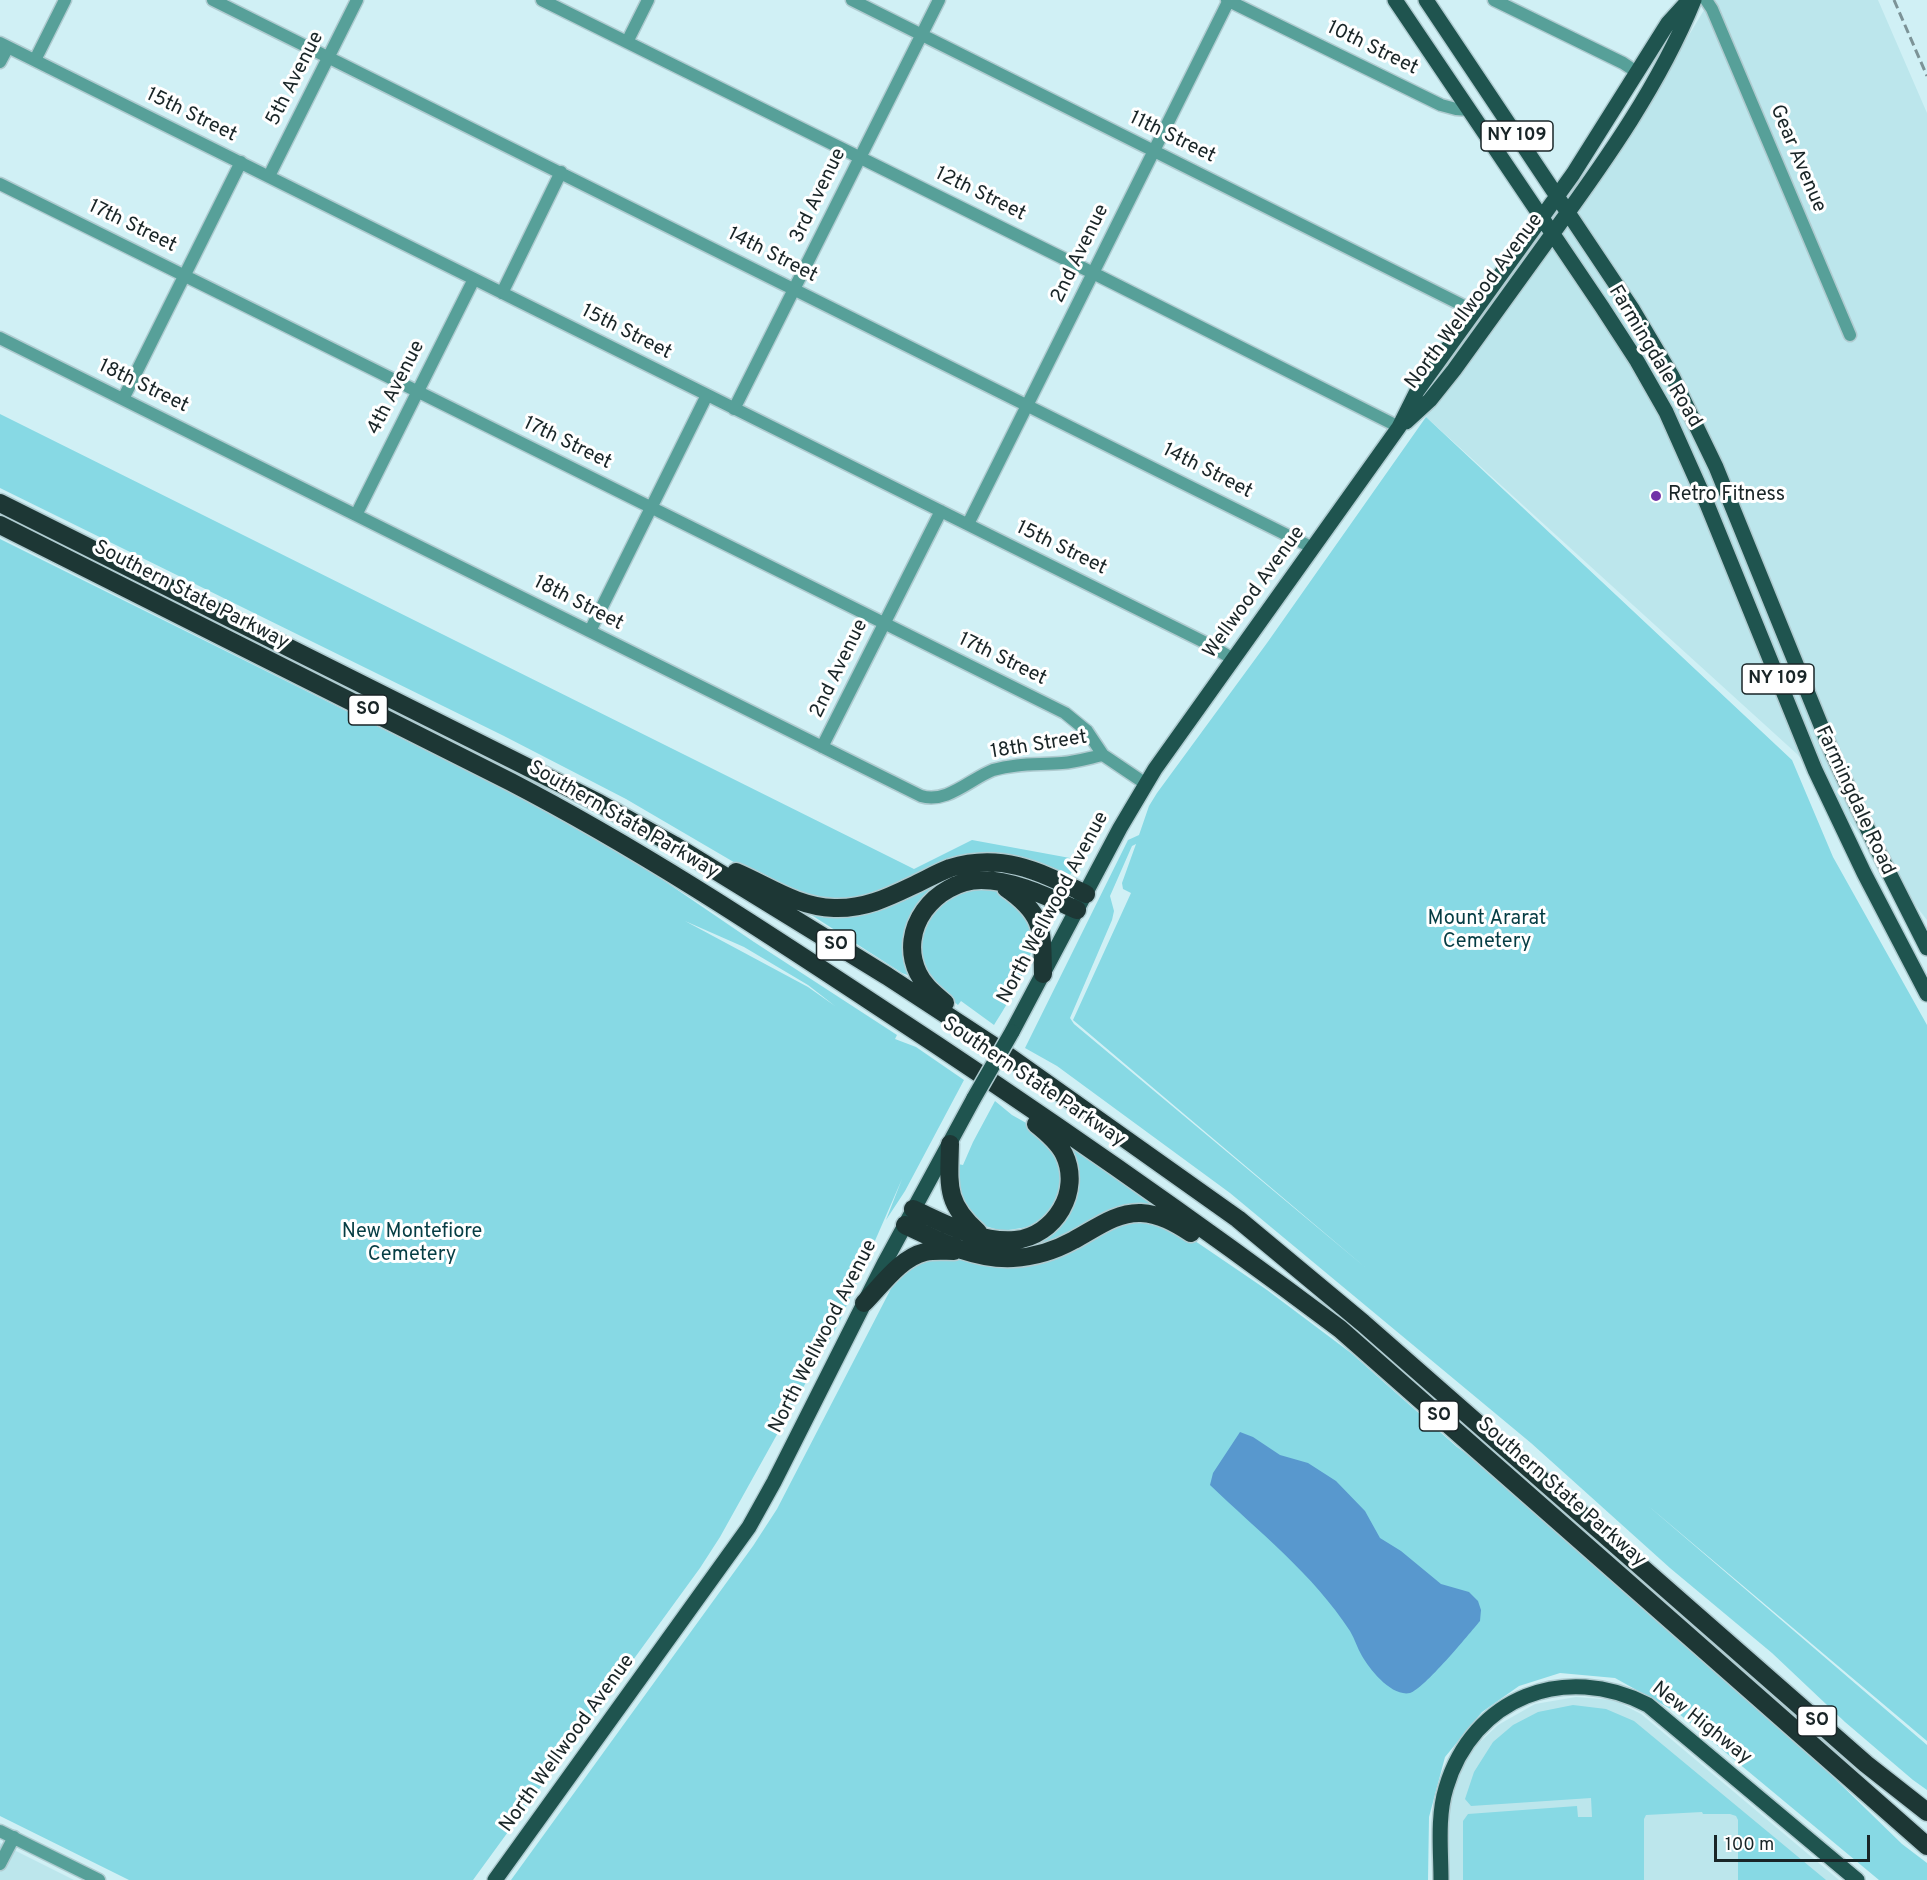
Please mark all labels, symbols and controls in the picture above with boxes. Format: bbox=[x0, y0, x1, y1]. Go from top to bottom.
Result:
street label: 10th Street bbox=[1322, 17, 1422, 81]
street label: 5th Avenue bbox=[262, 28, 330, 130]
street label: 15th Street bbox=[142, 84, 240, 148]
street label: Gear Avenue bbox=[1764, 102, 1830, 216]
street label: 11th Street bbox=[1125, 107, 1219, 169]
road number: NY 109 bbox=[1481, 121, 1553, 151]
street label: 3rd Avenue bbox=[786, 145, 852, 247]
street label: 12th Street bbox=[931, 163, 1029, 227]
street label: 17th Street bbox=[84, 195, 180, 259]
street label: 2nd Avenue bbox=[1047, 201, 1115, 307]
street label: North Wellwood Avenue bbox=[1401, 209, 1549, 395]
street label: 14th Street bbox=[723, 223, 821, 289]
street label: Farmingdale Road bbox=[1602, 282, 1706, 432]
street label: 15th Street bbox=[577, 300, 675, 366]
street label: 4th Avenue bbox=[363, 337, 431, 439]
street label: 18th Street bbox=[94, 355, 192, 419]
street label: 17th Street bbox=[519, 412, 615, 476]
street label: 14th Street bbox=[1158, 439, 1256, 505]
place label: Retro Fitness bbox=[1668, 484, 1785, 508]
marker: Retro Fitness bbox=[1649, 489, 1663, 503]
street label: 15th Street bbox=[1012, 517, 1110, 581]
street label: Wellwood Avenue bbox=[1199, 522, 1311, 664]
street label: Southern State Parkway bbox=[89, 536, 293, 656]
street label: 18th Street bbox=[529, 571, 627, 637]
street label: 2nd Avenue bbox=[806, 616, 874, 722]
street label: 17th Street bbox=[954, 628, 1050, 692]
road number: NY 109 bbox=[1742, 664, 1814, 694]
road number: SO bbox=[348, 695, 388, 725]
street label: Farmingdale Road bbox=[1809, 723, 1899, 879]
street label: 18th Street bbox=[989, 727, 1089, 765]
street label: Southern State Parkway bbox=[524, 757, 722, 885]
street label: North Wellwood Avenue bbox=[993, 808, 1115, 1008]
park label: Mount Ararat Cemetery bbox=[1428, 908, 1546, 955]
road number: SO bbox=[816, 930, 856, 960]
street label: Southern State Parkway bbox=[937, 1013, 1129, 1153]
park label: New Montefiore Cemetery bbox=[342, 1221, 482, 1268]
street label: North Wellwood Avenue bbox=[765, 1236, 883, 1438]
road number: SO bbox=[1420, 1401, 1458, 1431]
street label: Southern State Parkway bbox=[1472, 1413, 1650, 1573]
street label: North Wellwood Avenue bbox=[495, 1650, 641, 1838]
street label: New Highway bbox=[1646, 1678, 1756, 1770]
road number: SO bbox=[1798, 1706, 1836, 1736]
scale bar bbox=[1717, 1823, 1873, 1861]
text: 100 m bbox=[1725, 1834, 1774, 1857]

